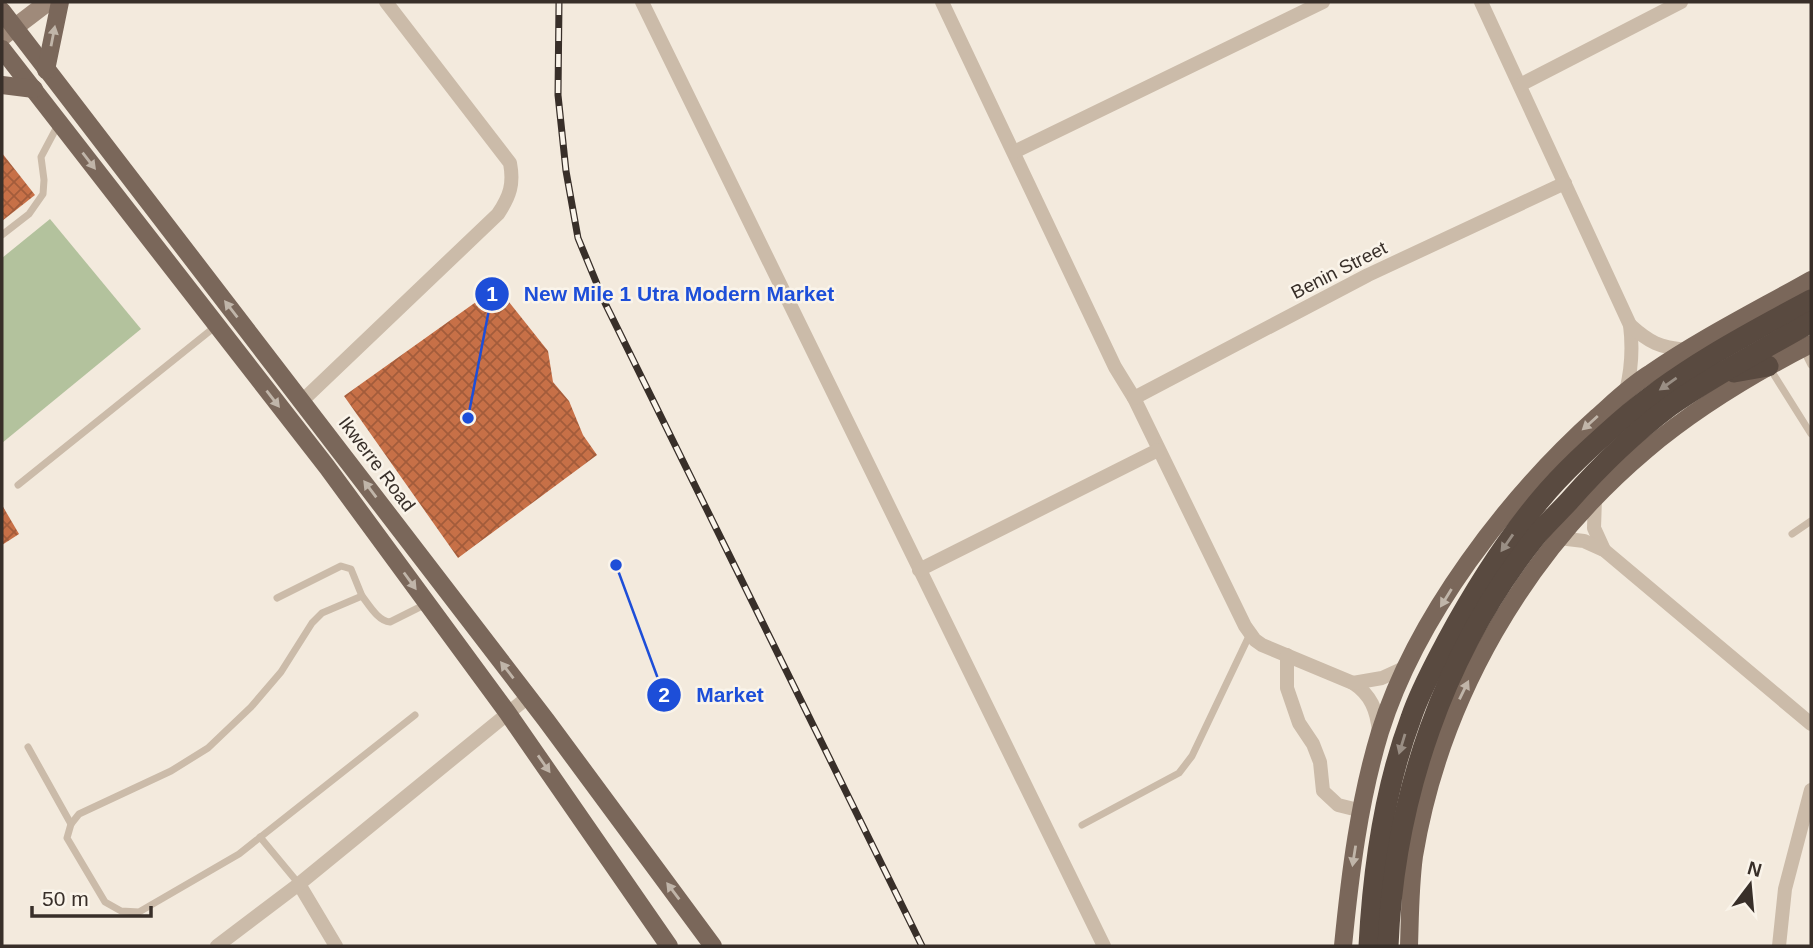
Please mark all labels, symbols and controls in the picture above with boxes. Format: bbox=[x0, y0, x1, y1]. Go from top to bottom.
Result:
one-way arrow bbox=[48, 25, 59, 47]
one-way arrow bbox=[81, 151, 96, 169]
street label: Benin Street bbox=[1288, 237, 1391, 303]
callout: New Mile 1 Utra Modern Market bbox=[475, 273, 848, 315]
text: 1 bbox=[486, 282, 498, 305]
text: New Mile 1 Utra Modern Market bbox=[524, 282, 834, 305]
one-way arrow bbox=[223, 300, 238, 318]
one-way arrow bbox=[1659, 378, 1678, 391]
one-way arrow bbox=[266, 389, 281, 407]
street label: Ikwerre Road bbox=[335, 413, 419, 515]
one-way arrow bbox=[1581, 415, 1599, 431]
one-way arrow bbox=[362, 480, 377, 498]
one-way arrow bbox=[1500, 534, 1514, 552]
one-way arrow bbox=[403, 572, 417, 590]
one-way arrow bbox=[1439, 588, 1452, 607]
one-way arrow bbox=[500, 661, 515, 679]
callout: Market bbox=[647, 674, 778, 716]
one-way arrow bbox=[1459, 680, 1470, 700]
text: 2 bbox=[658, 683, 670, 706]
text: Market bbox=[696, 683, 764, 706]
one-way arrow bbox=[1397, 734, 1407, 755]
one-way arrow bbox=[537, 755, 550, 774]
one-way arrow bbox=[1349, 845, 1360, 867]
north arrow bbox=[1715, 850, 1785, 920]
text: N bbox=[1745, 857, 1764, 881]
scale bar bbox=[32, 874, 150, 918]
one-way arrow bbox=[666, 882, 680, 900]
text: 50 m bbox=[42, 887, 89, 910]

